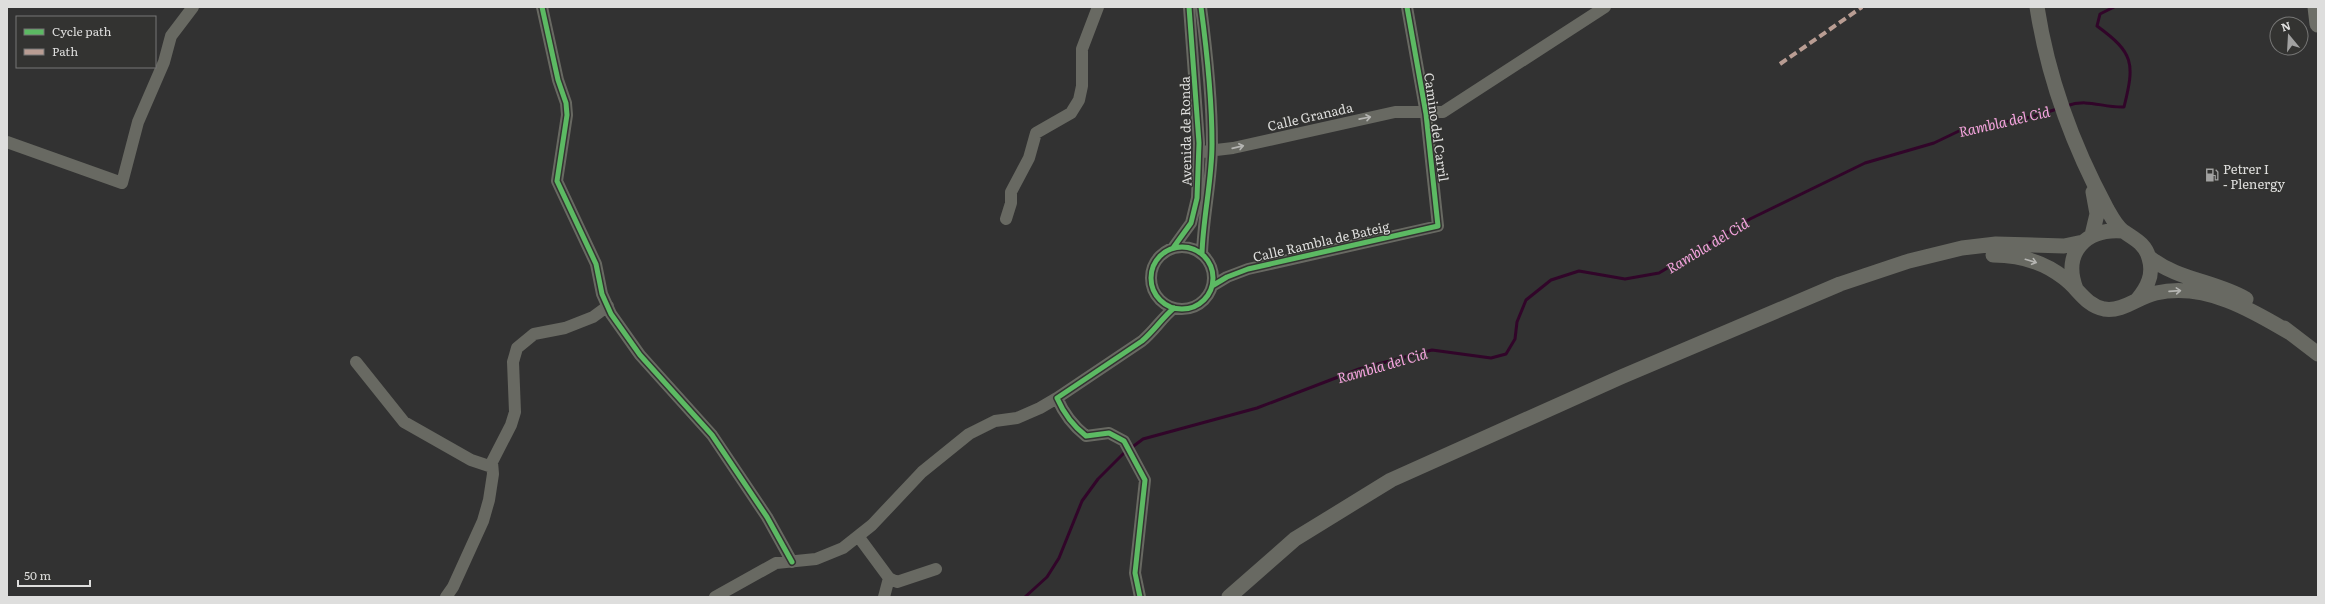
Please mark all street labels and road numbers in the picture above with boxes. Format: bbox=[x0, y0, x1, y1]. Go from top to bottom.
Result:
street label: Camino del Carril bbox=[1420, 71, 1454, 183]
street label: Avenida de Ronda bbox=[1175, 76, 1195, 186]
street label: Calle Granada bbox=[1265, 97, 1355, 135]
street label: Calle Rambla de Bateig bbox=[1251, 216, 1392, 266]

